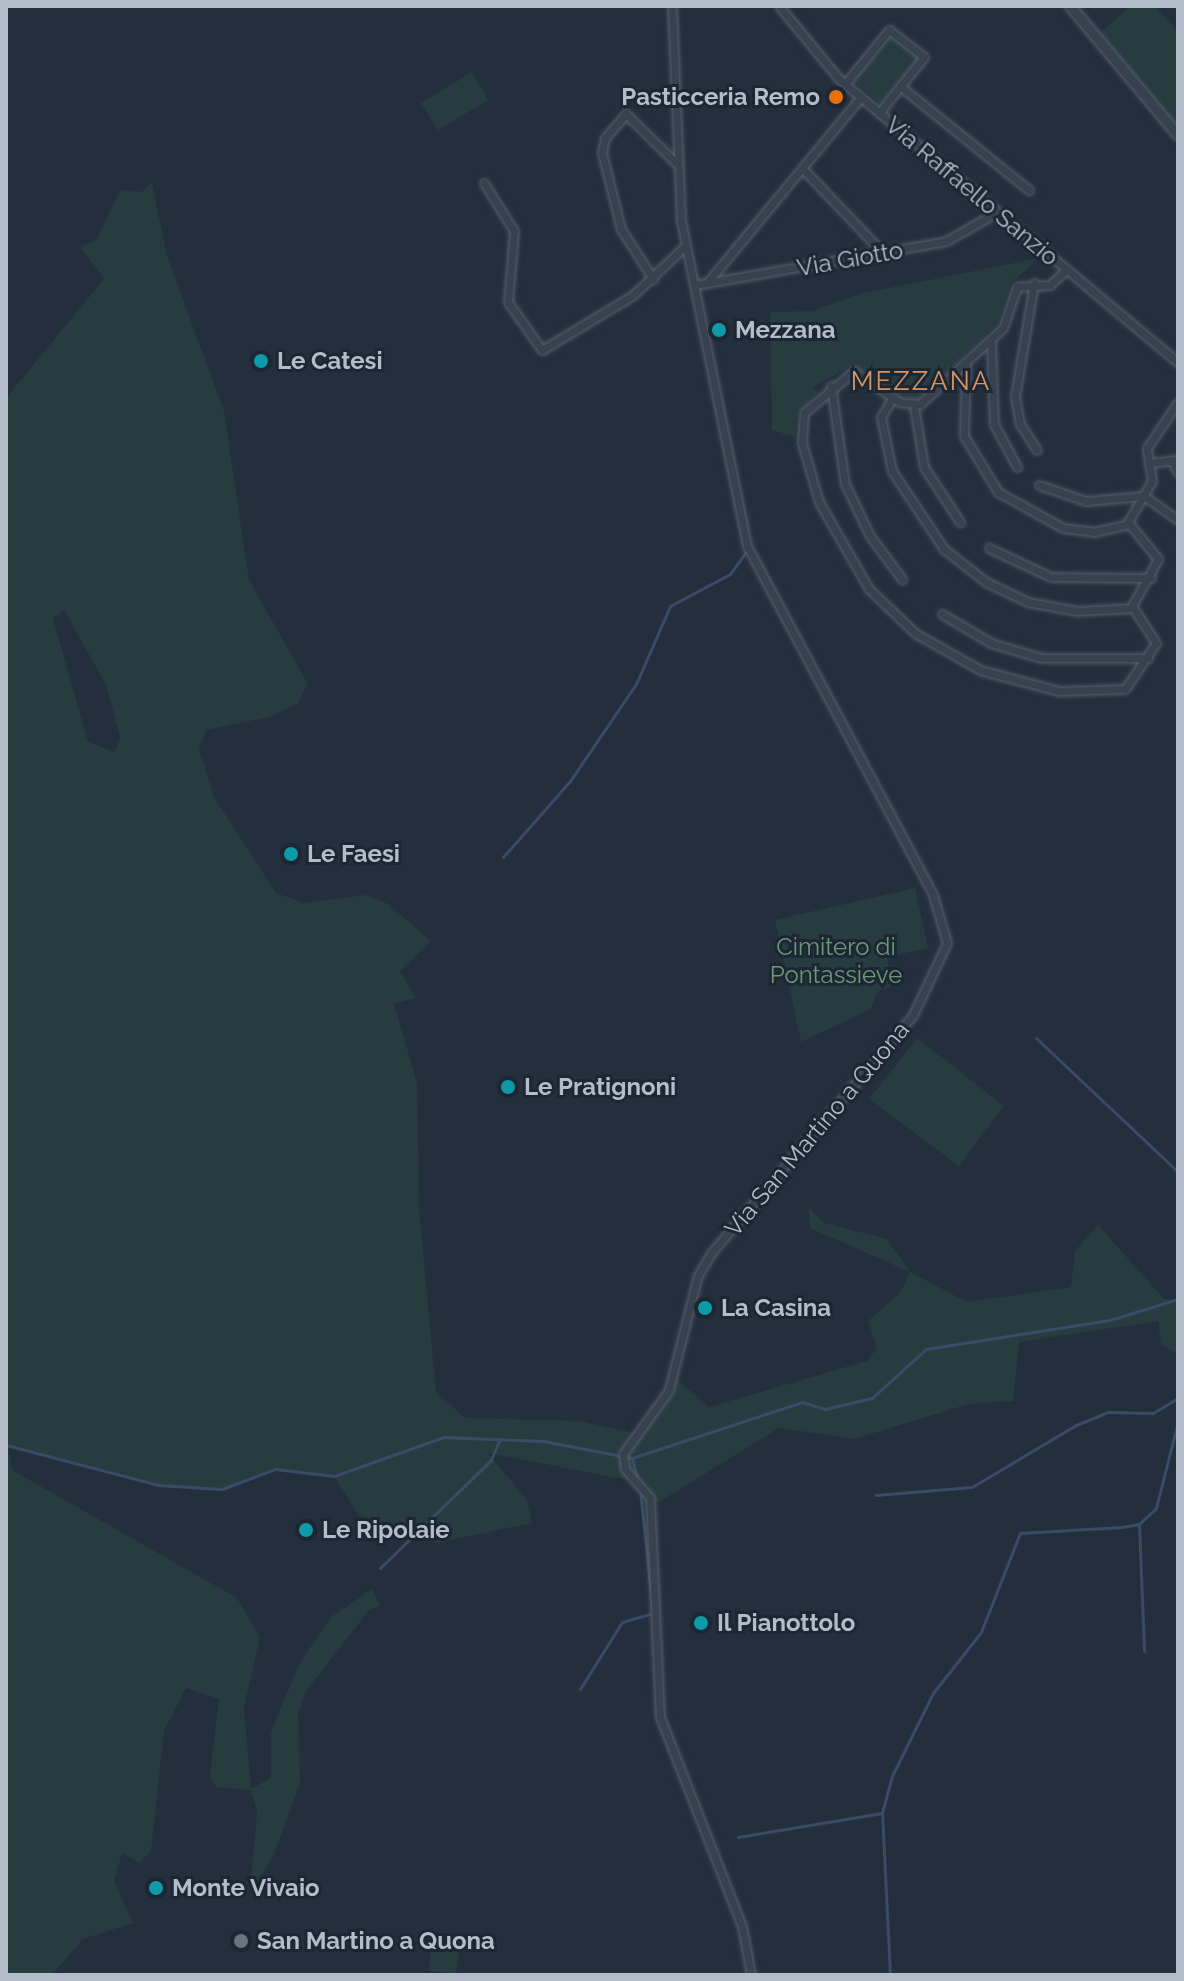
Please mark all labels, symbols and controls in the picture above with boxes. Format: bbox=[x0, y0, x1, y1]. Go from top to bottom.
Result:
place label: Pasticceria Remo bbox=[621, 83, 820, 111]
marker: Pasticceria Remo bbox=[827, 88, 845, 106]
street label: Via Raffaello Sanzio bbox=[880, 110, 1064, 272]
street label: Via Giotto bbox=[795, 235, 905, 283]
place label: Mezzana bbox=[735, 316, 835, 344]
marker: Mezzana bbox=[710, 321, 728, 339]
place label: Le Catesi bbox=[277, 347, 383, 375]
marker: Le Catesi bbox=[252, 352, 270, 370]
district label: MEZZANA bbox=[851, 366, 991, 398]
place label: Le Faesi bbox=[307, 840, 400, 868]
marker: Le Faesi bbox=[282, 845, 300, 863]
park label: Cimitero di Pontassieve bbox=[770, 933, 902, 989]
street label: Via San Martino a Quona bbox=[719, 1016, 915, 1242]
place label: Le Pratignoni bbox=[524, 1073, 676, 1101]
marker: Le Pratignoni bbox=[499, 1078, 517, 1096]
place label: La Casina bbox=[721, 1294, 831, 1322]
marker: La Casina bbox=[696, 1299, 714, 1317]
place label: Le Ripolaie bbox=[322, 1516, 450, 1544]
marker: Le Ripolaie bbox=[297, 1521, 315, 1539]
place label: Il Pianottolo bbox=[717, 1609, 856, 1637]
marker: Il Pianottolo bbox=[692, 1614, 710, 1632]
place label: Monte Vivaio bbox=[172, 1874, 320, 1902]
marker: Monte Vivaio bbox=[147, 1879, 165, 1897]
place label: San Martino a Quona bbox=[257, 1927, 495, 1955]
marker: San Martino a Quona bbox=[232, 1932, 250, 1950]

